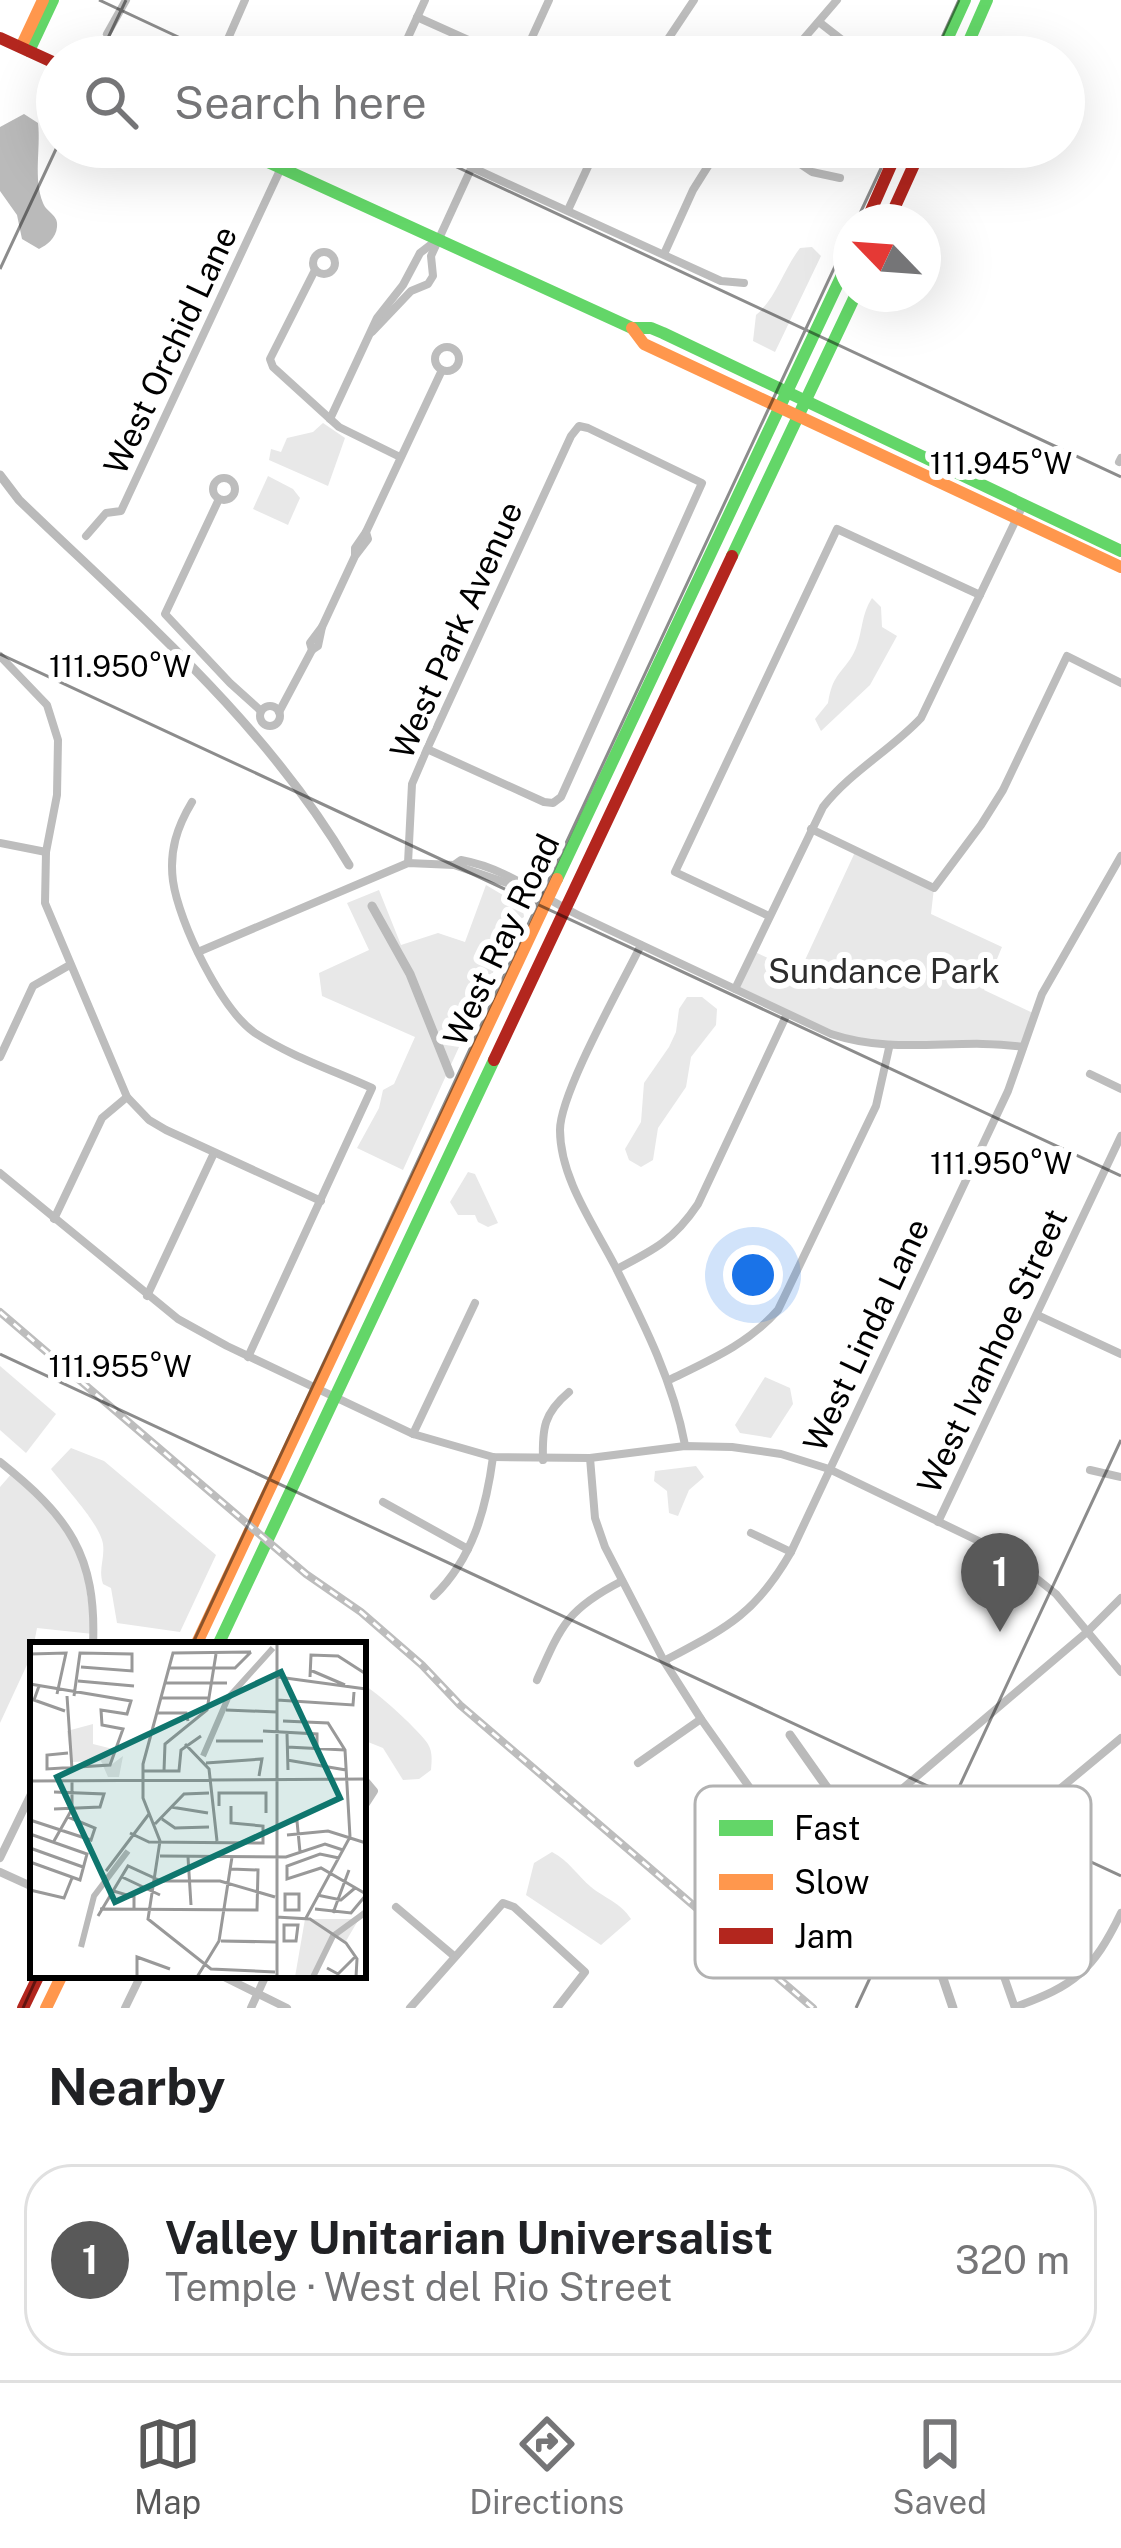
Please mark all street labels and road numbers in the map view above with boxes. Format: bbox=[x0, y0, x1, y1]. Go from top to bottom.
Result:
street label: West Orchid Lane bbox=[96, 220, 244, 480]
street label: West Park Avenue bbox=[382, 496, 530, 764]
street label: West Ray Road bbox=[435, 828, 567, 1052]
street label: West Ivanhoe Street bbox=[909, 1203, 1075, 1499]
street label: West Linda Lane bbox=[795, 1212, 937, 1458]

